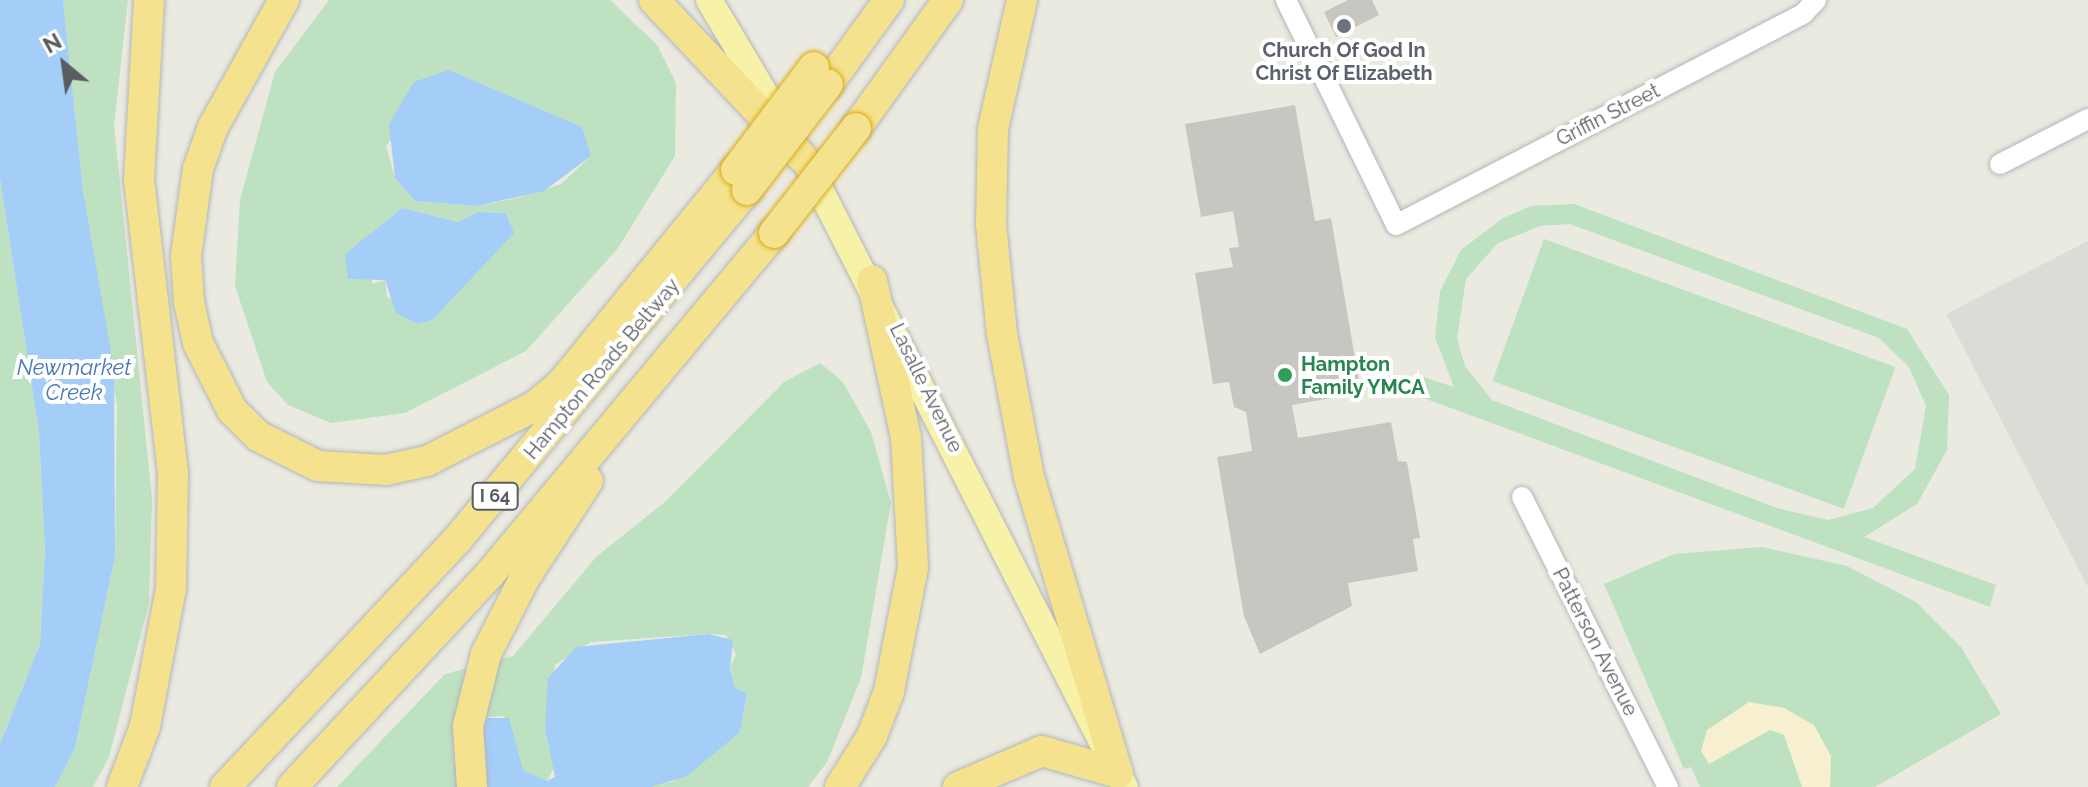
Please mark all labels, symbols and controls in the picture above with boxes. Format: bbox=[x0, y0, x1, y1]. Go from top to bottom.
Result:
marker: Church Of God In Christ Of Elizabeth bbox=[1335, 17, 1353, 35]
north arrow bbox=[24, 24, 104, 104]
text: N bbox=[39, 28, 66, 58]
place label: Church Of God In Christ Of Elizabeth bbox=[1255, 38, 1433, 85]
street label: Griffin Street bbox=[1552, 79, 1664, 151]
street label: Hampton Roads Beltway bbox=[519, 274, 685, 464]
street label: Lasalle Avenue bbox=[884, 319, 968, 457]
place label: Hampton Family YMCA bbox=[1301, 352, 1426, 399]
water label: Newmarket Creek bbox=[17, 354, 131, 406]
marker: Hampton Family YMCA bbox=[1276, 366, 1294, 384]
road number: I 64 bbox=[471, 482, 519, 510]
street label: Patterson Avenue bbox=[1547, 564, 1643, 720]

